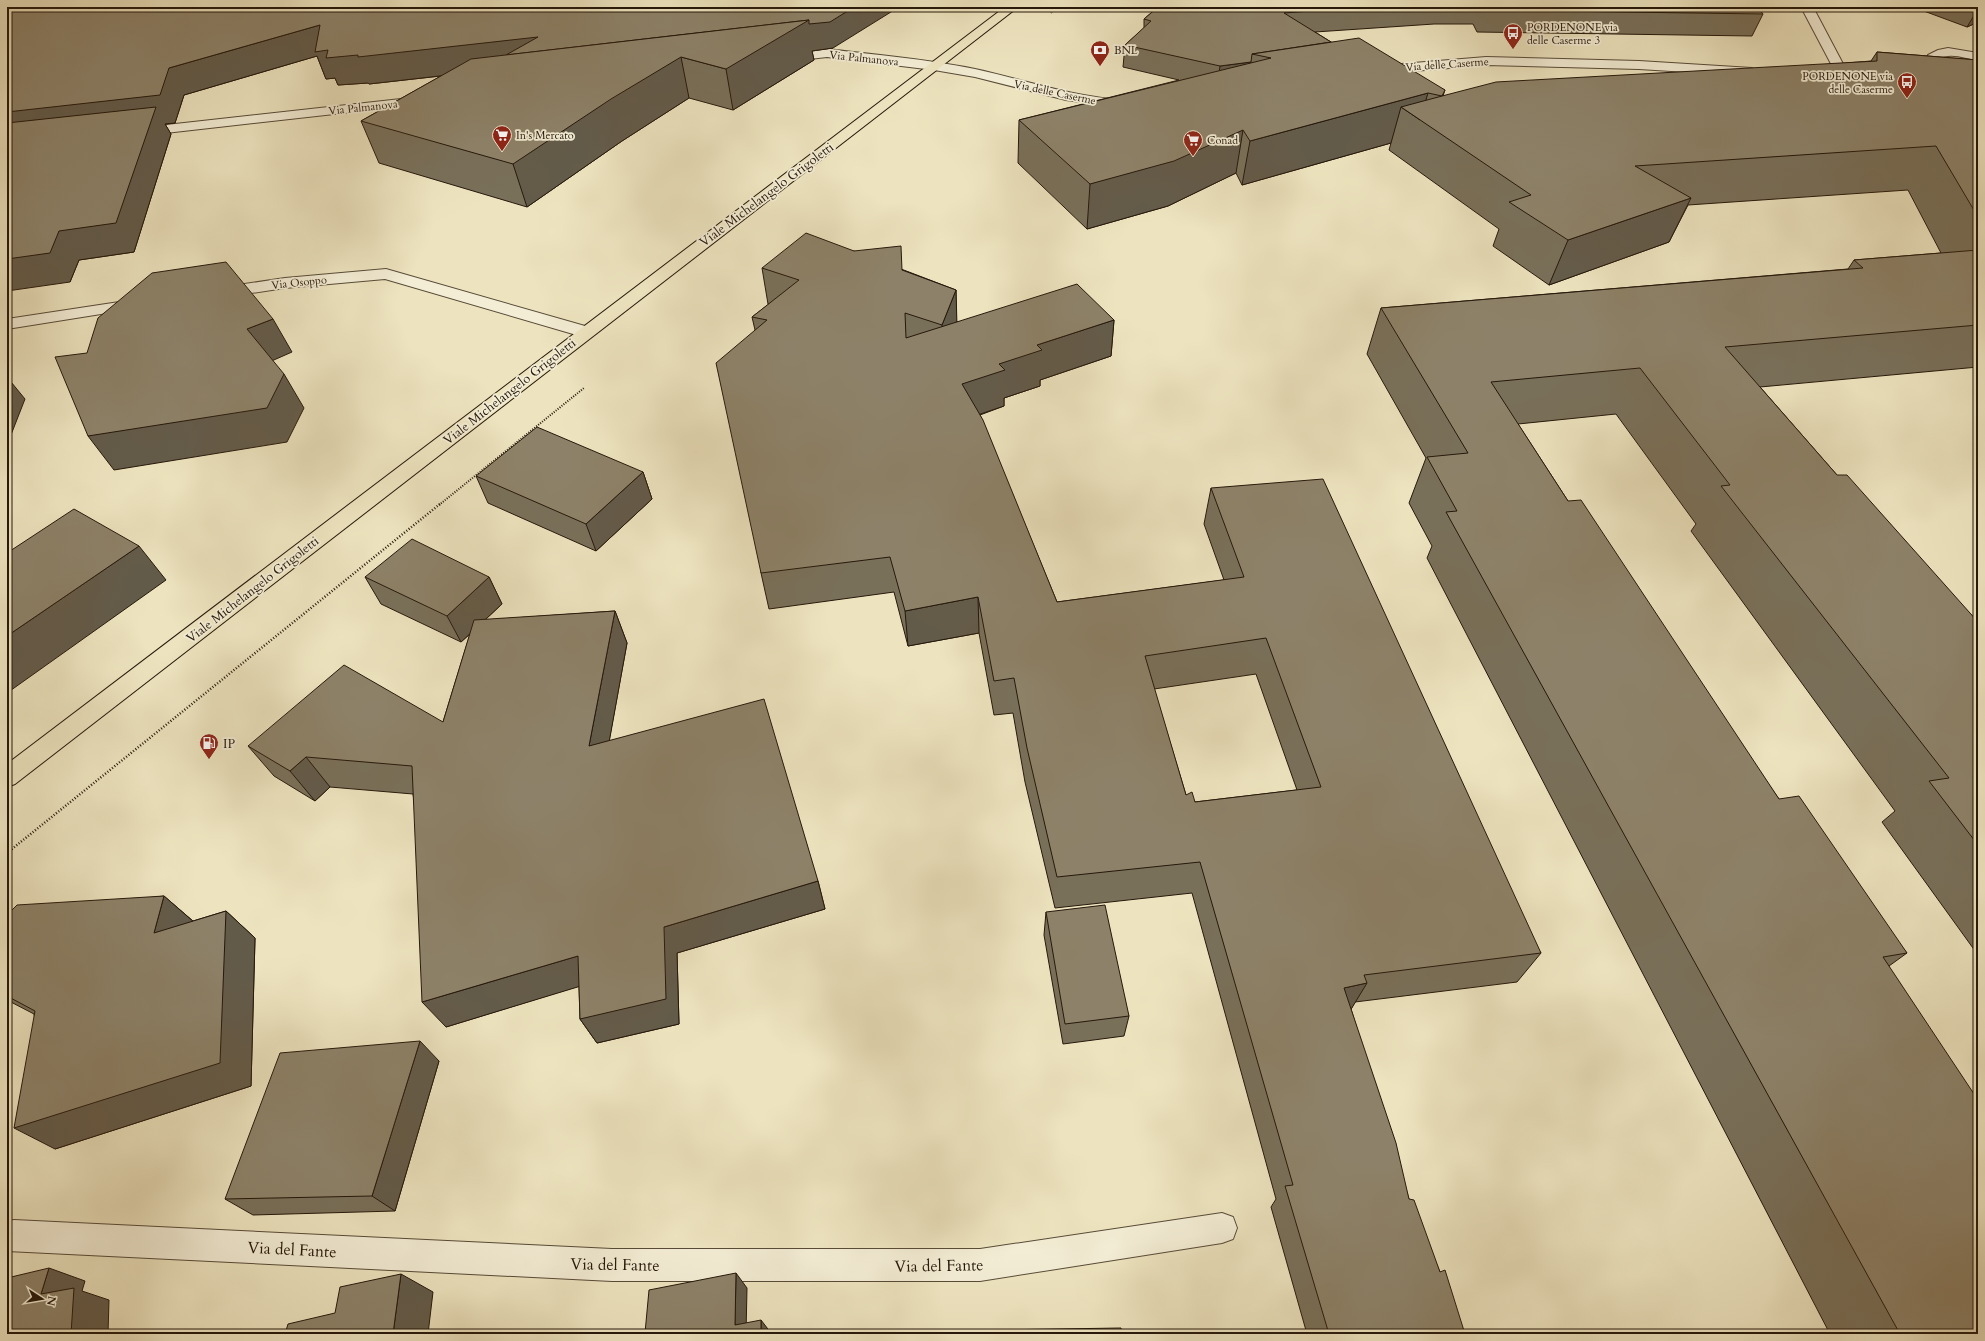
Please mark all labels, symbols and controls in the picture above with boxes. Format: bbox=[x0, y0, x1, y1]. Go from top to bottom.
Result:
place label: PORDENONE via delle Caserme 3 bbox=[1527, 20, 1618, 48]
bus stop icon: PORDENONE via delle Caserme 3 bbox=[1502, 22, 1524, 50]
bank icon: BNL bbox=[1089, 39, 1111, 67]
place label: BNL bbox=[1114, 43, 1138, 58]
street label: Via Palmanova bbox=[829, 47, 900, 70]
street label: Via delle Caserme bbox=[1405, 54, 1489, 75]
place label: PORDENONE via delle Caserme bbox=[1802, 69, 1893, 97]
bus stop icon: PORDENONE via delle Caserme bbox=[1896, 71, 1918, 99]
street label: Via delle Caserme bbox=[1013, 76, 1097, 108]
street label: Via Palmanova bbox=[328, 96, 399, 119]
supermarket icon: In's Mercato bbox=[491, 124, 513, 152]
place label: In's Mercato bbox=[516, 128, 574, 143]
supermarket icon: Conad bbox=[1182, 129, 1204, 157]
place label: Conad bbox=[1207, 133, 1238, 148]
street label: Viale Michelangelo Grigoletti bbox=[696, 138, 838, 251]
street label: Via Osoppo bbox=[271, 272, 328, 293]
street label: Viale Michelangelo Grigoletti bbox=[440, 334, 580, 449]
street label: Viale Michelangelo Grigoletti bbox=[183, 532, 323, 647]
fuel station icon: IP bbox=[198, 732, 220, 760]
place label: IP bbox=[223, 735, 235, 753]
street label: Via del Fante bbox=[247, 1237, 337, 1263]
street label: Via del Fante bbox=[570, 1253, 660, 1277]
street label: Via del Fante bbox=[894, 1254, 984, 1278]
north arrow bbox=[22, 1279, 62, 1319]
text: N bbox=[43, 1295, 60, 1308]

